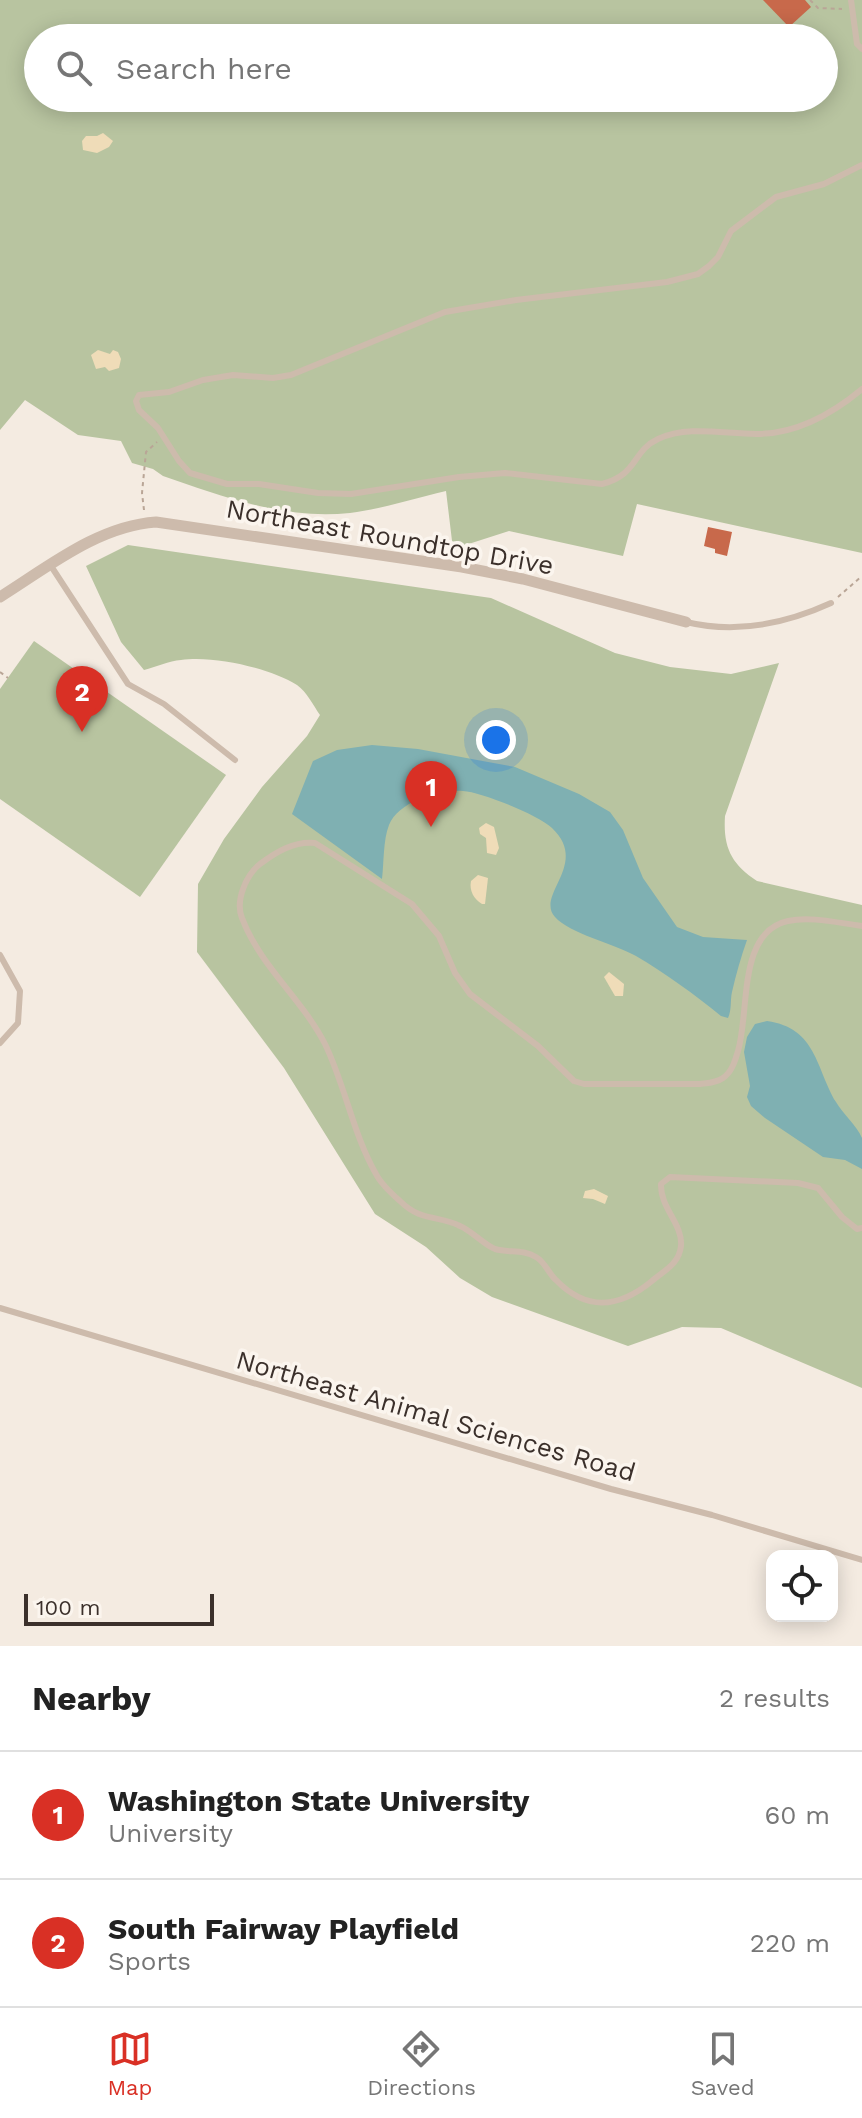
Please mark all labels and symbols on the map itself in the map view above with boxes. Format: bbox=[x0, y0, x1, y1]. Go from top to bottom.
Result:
street label: Northeast Roundtop Drive bbox=[224, 493, 556, 581]
pin: 2 bbox=[56, 666, 108, 732]
your location bbox=[476, 720, 516, 760]
pin: 1 bbox=[405, 761, 457, 827]
street label: Northeast Animal Sciences Road bbox=[233, 1345, 639, 1487]
scale bar bbox=[24, 1590, 214, 1626]

